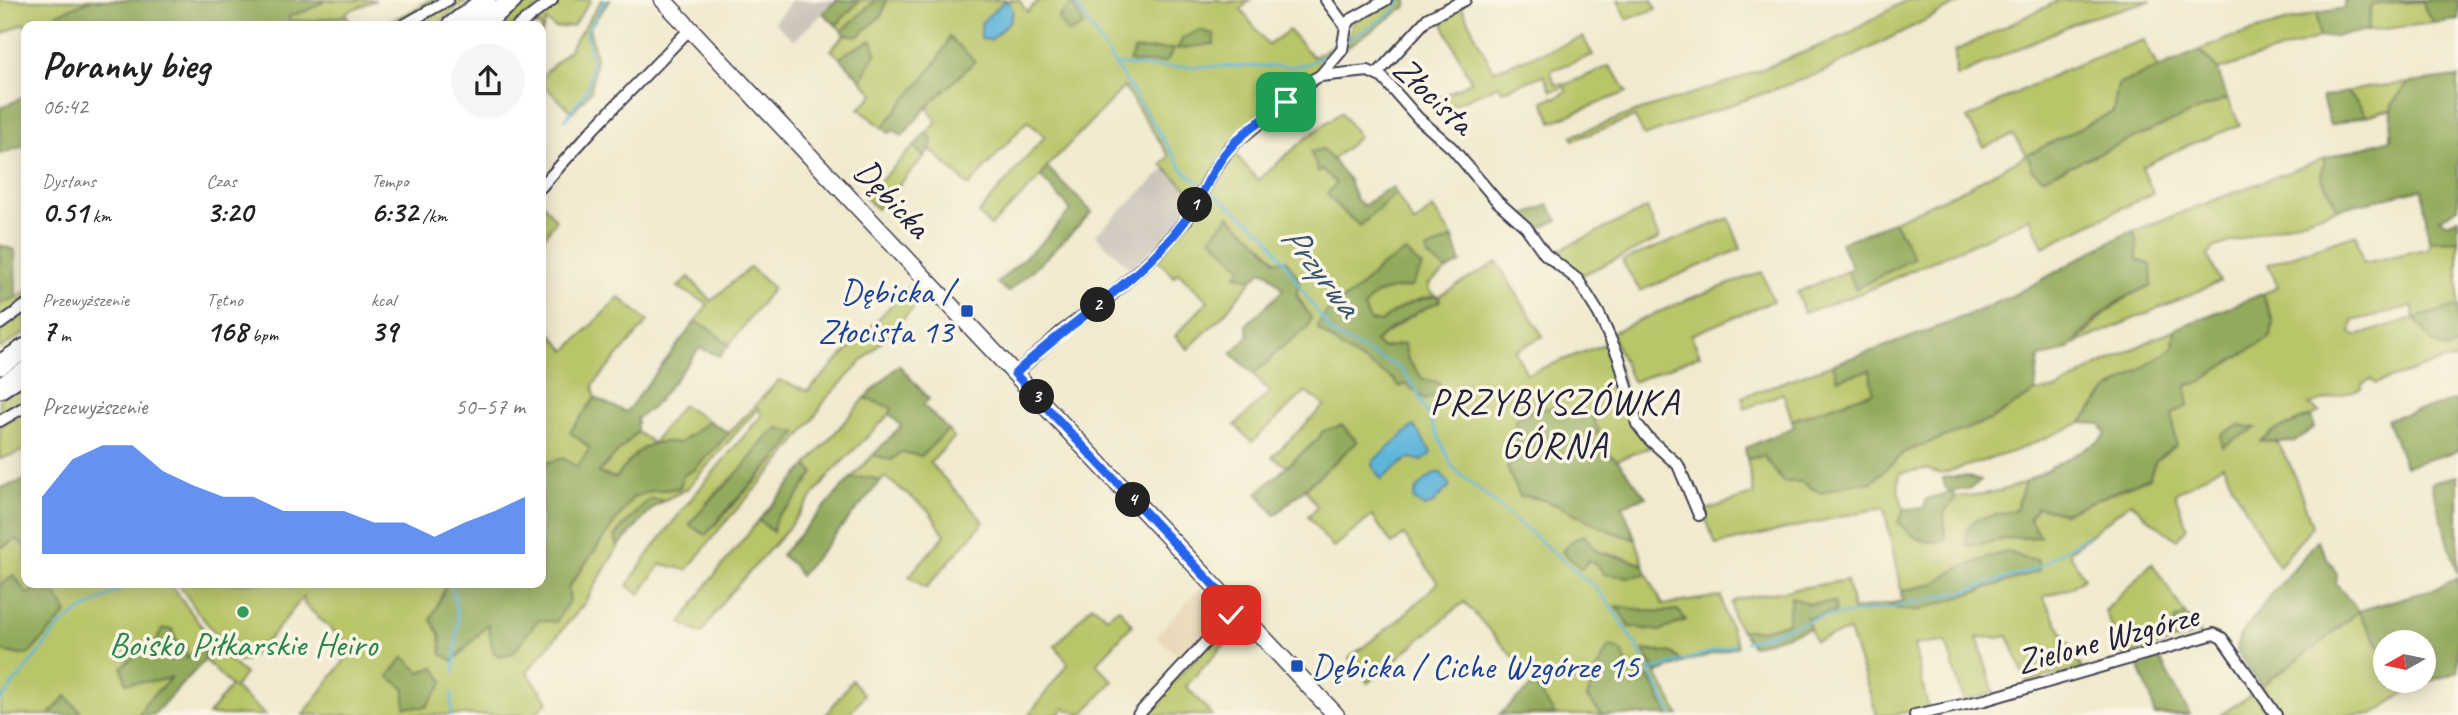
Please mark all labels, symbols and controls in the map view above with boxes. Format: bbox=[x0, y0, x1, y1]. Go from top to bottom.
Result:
text: Poranny bieg bbox=[42, 42, 210, 89]
button: share bbox=[451, 44, 525, 118]
street label: Złocista bbox=[1383, 46, 1486, 146]
pin bbox=[1256, 72, 1316, 132]
icon: arrive bbox=[1267, 83, 1305, 121]
text: 06:42 bbox=[42, 92, 88, 121]
street label: Dębicka bbox=[845, 149, 942, 249]
text: Dystans bbox=[42, 169, 96, 193]
text: Czas bbox=[206, 169, 236, 193]
text: Tempo bbox=[371, 169, 408, 193]
pin: 1 bbox=[1178, 188, 1212, 222]
text: 1 bbox=[1190, 192, 1199, 216]
text: 0.51 bbox=[42, 193, 88, 231]
text: 3:20 bbox=[206, 193, 253, 231]
text: 6:32 bbox=[371, 193, 418, 231]
text: km bbox=[88, 204, 111, 228]
text: /km bbox=[418, 204, 447, 228]
water label: Przyrwa bbox=[1271, 215, 1374, 329]
place label: Dębicka / Złocista 13 bbox=[818, 269, 959, 354]
text: Przewyższenie bbox=[42, 288, 129, 312]
text: Tętno bbox=[206, 288, 243, 312]
text: kcal bbox=[371, 288, 396, 312]
pin: 2 bbox=[1080, 288, 1116, 322]
text: 2 bbox=[1093, 292, 1102, 316]
marker: Dębicka / Złocista 13 bbox=[959, 303, 975, 319]
text: 7 bbox=[42, 312, 55, 350]
text: 168 bbox=[206, 312, 247, 350]
text: 39 bbox=[371, 312, 397, 350]
text: m bbox=[55, 323, 71, 347]
text: bpm bbox=[247, 323, 278, 347]
district label: PRZYBYSZÓWKA GÓRNA bbox=[1430, 378, 1680, 468]
pin: 3 bbox=[1020, 380, 1054, 414]
text: 3 bbox=[1032, 384, 1041, 408]
text: Przewyższenie bbox=[42, 392, 147, 421]
text: 50–57 m bbox=[455, 392, 525, 421]
pin: 4 bbox=[1116, 482, 1150, 518]
text: 4 bbox=[1128, 487, 1137, 511]
pin bbox=[1201, 585, 1261, 645]
street label: Zielone Wzgórze bbox=[2011, 592, 2205, 684]
icon: check bbox=[1212, 596, 1250, 634]
marker: Boisko Piłkarskie Heiro bbox=[235, 604, 251, 620]
place label: Boisko Piłkarskie Heiro bbox=[109, 622, 379, 667]
north arrow bbox=[2373, 630, 2436, 693]
map controls bbox=[2373, 630, 2436, 693]
place label: Dębicka / Ciche Wzgórze 15 bbox=[1311, 644, 1641, 689]
marker: Dębicka / Ciche Wzgórze 15 bbox=[1289, 658, 1305, 674]

